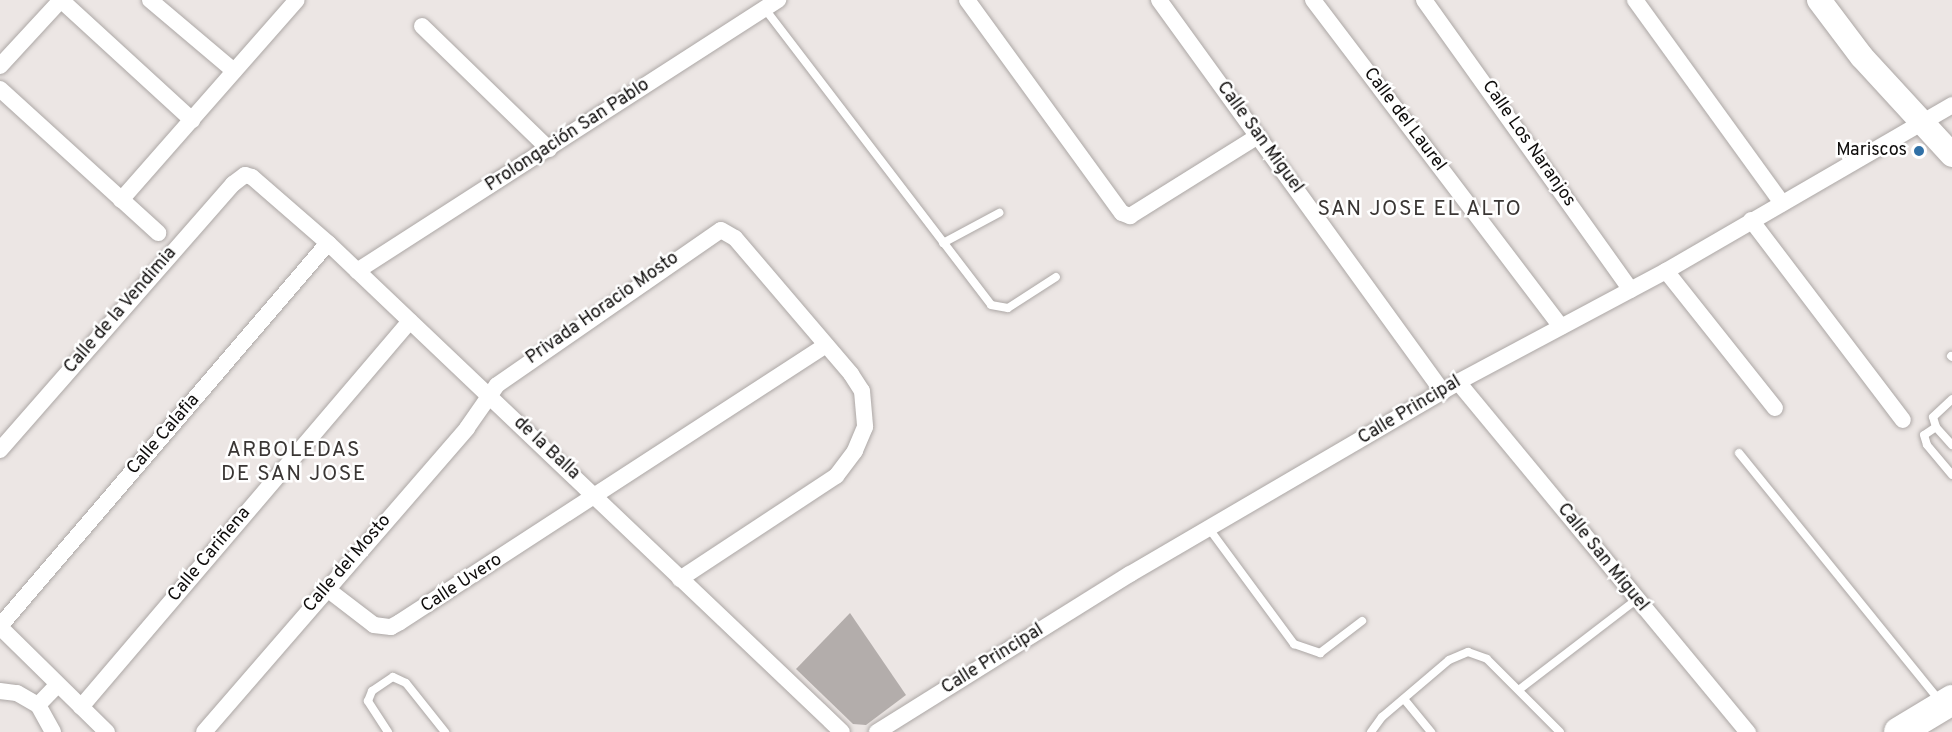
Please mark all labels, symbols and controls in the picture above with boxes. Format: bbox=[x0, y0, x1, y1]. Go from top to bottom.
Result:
street label: Calle del Laurel bbox=[1358, 64, 1450, 176]
street label: Prolongación San Pablo bbox=[482, 75, 654, 197]
street label: Calle Los Naranjos bbox=[1476, 77, 1580, 211]
street label: Calle San Miguel bbox=[1211, 78, 1307, 198]
place label: Mariscos bbox=[1836, 140, 1907, 162]
marker: Mariscos bbox=[1912, 144, 1926, 158]
district label: SAN JOSE EL ALTO bbox=[1317, 197, 1523, 223]
street label: Calle de la Vendimia bbox=[60, 243, 182, 379]
street label: Privada Horacio Mosto bbox=[523, 248, 683, 370]
street label: Calle Principal bbox=[1355, 372, 1465, 450]
street label: Calle Calafia bbox=[123, 390, 205, 480]
street label: de la Balla bbox=[508, 413, 584, 485]
district label: ARBOLEDAS DE SAN JOSE bbox=[221, 438, 367, 488]
street label: Calle San Miguel bbox=[1552, 500, 1652, 616]
street label: Calle Cariñena bbox=[164, 503, 256, 607]
street label: Calle del Mosto bbox=[300, 511, 396, 617]
street label: Calle Uvero bbox=[417, 550, 507, 618]
street label: Calle Principal bbox=[938, 620, 1048, 700]

